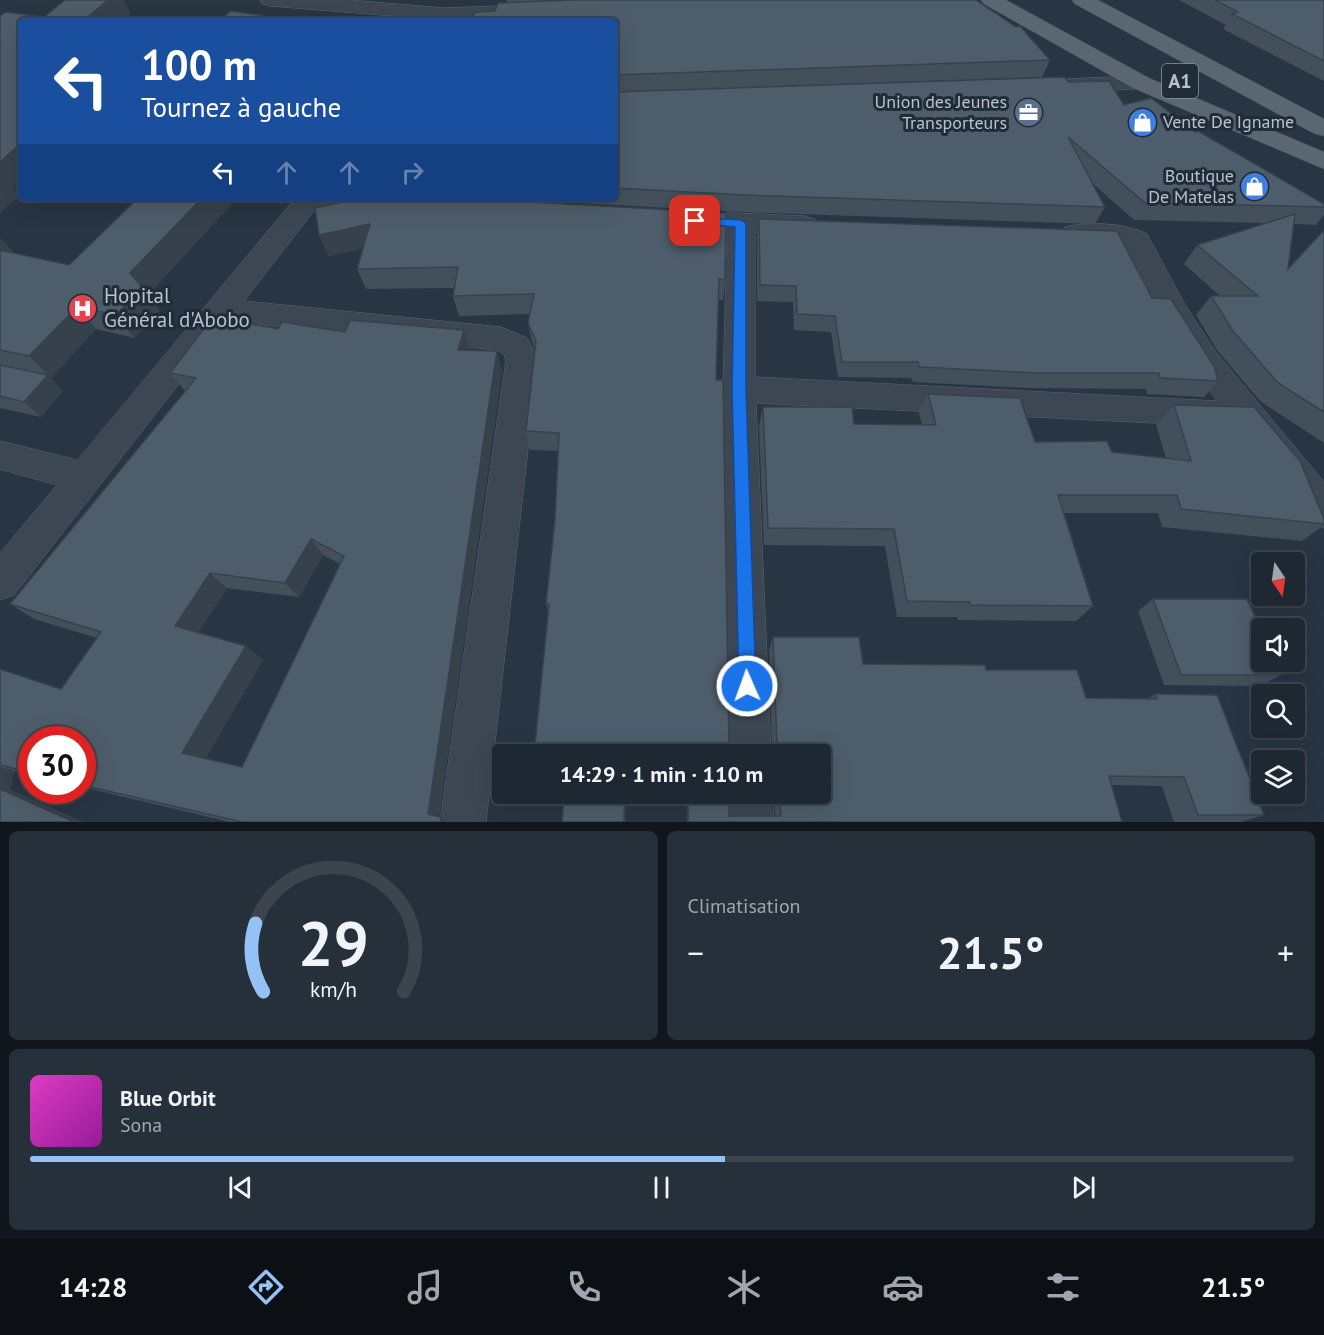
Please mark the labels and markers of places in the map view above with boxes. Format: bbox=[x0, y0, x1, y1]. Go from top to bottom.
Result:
place label: Union des Jeunes Transporteurs bbox=[874, 90, 1007, 134]
office icon: Union des Jeunes Transporteurs bbox=[1012, 96, 1044, 128]
shop icon: Vente De Igname bbox=[1126, 106, 1158, 138]
place label: Vente De Igname bbox=[1162, 110, 1294, 133]
place label: Boutique De Matelas bbox=[1148, 164, 1234, 208]
shop icon: Boutique De Matelas bbox=[1239, 170, 1271, 202]
pin bbox=[669, 195, 720, 246]
place label: Hopital Général d'Abobo bbox=[104, 282, 250, 333]
hospital icon: Hopital Général d'Abobo bbox=[67, 292, 99, 324]

